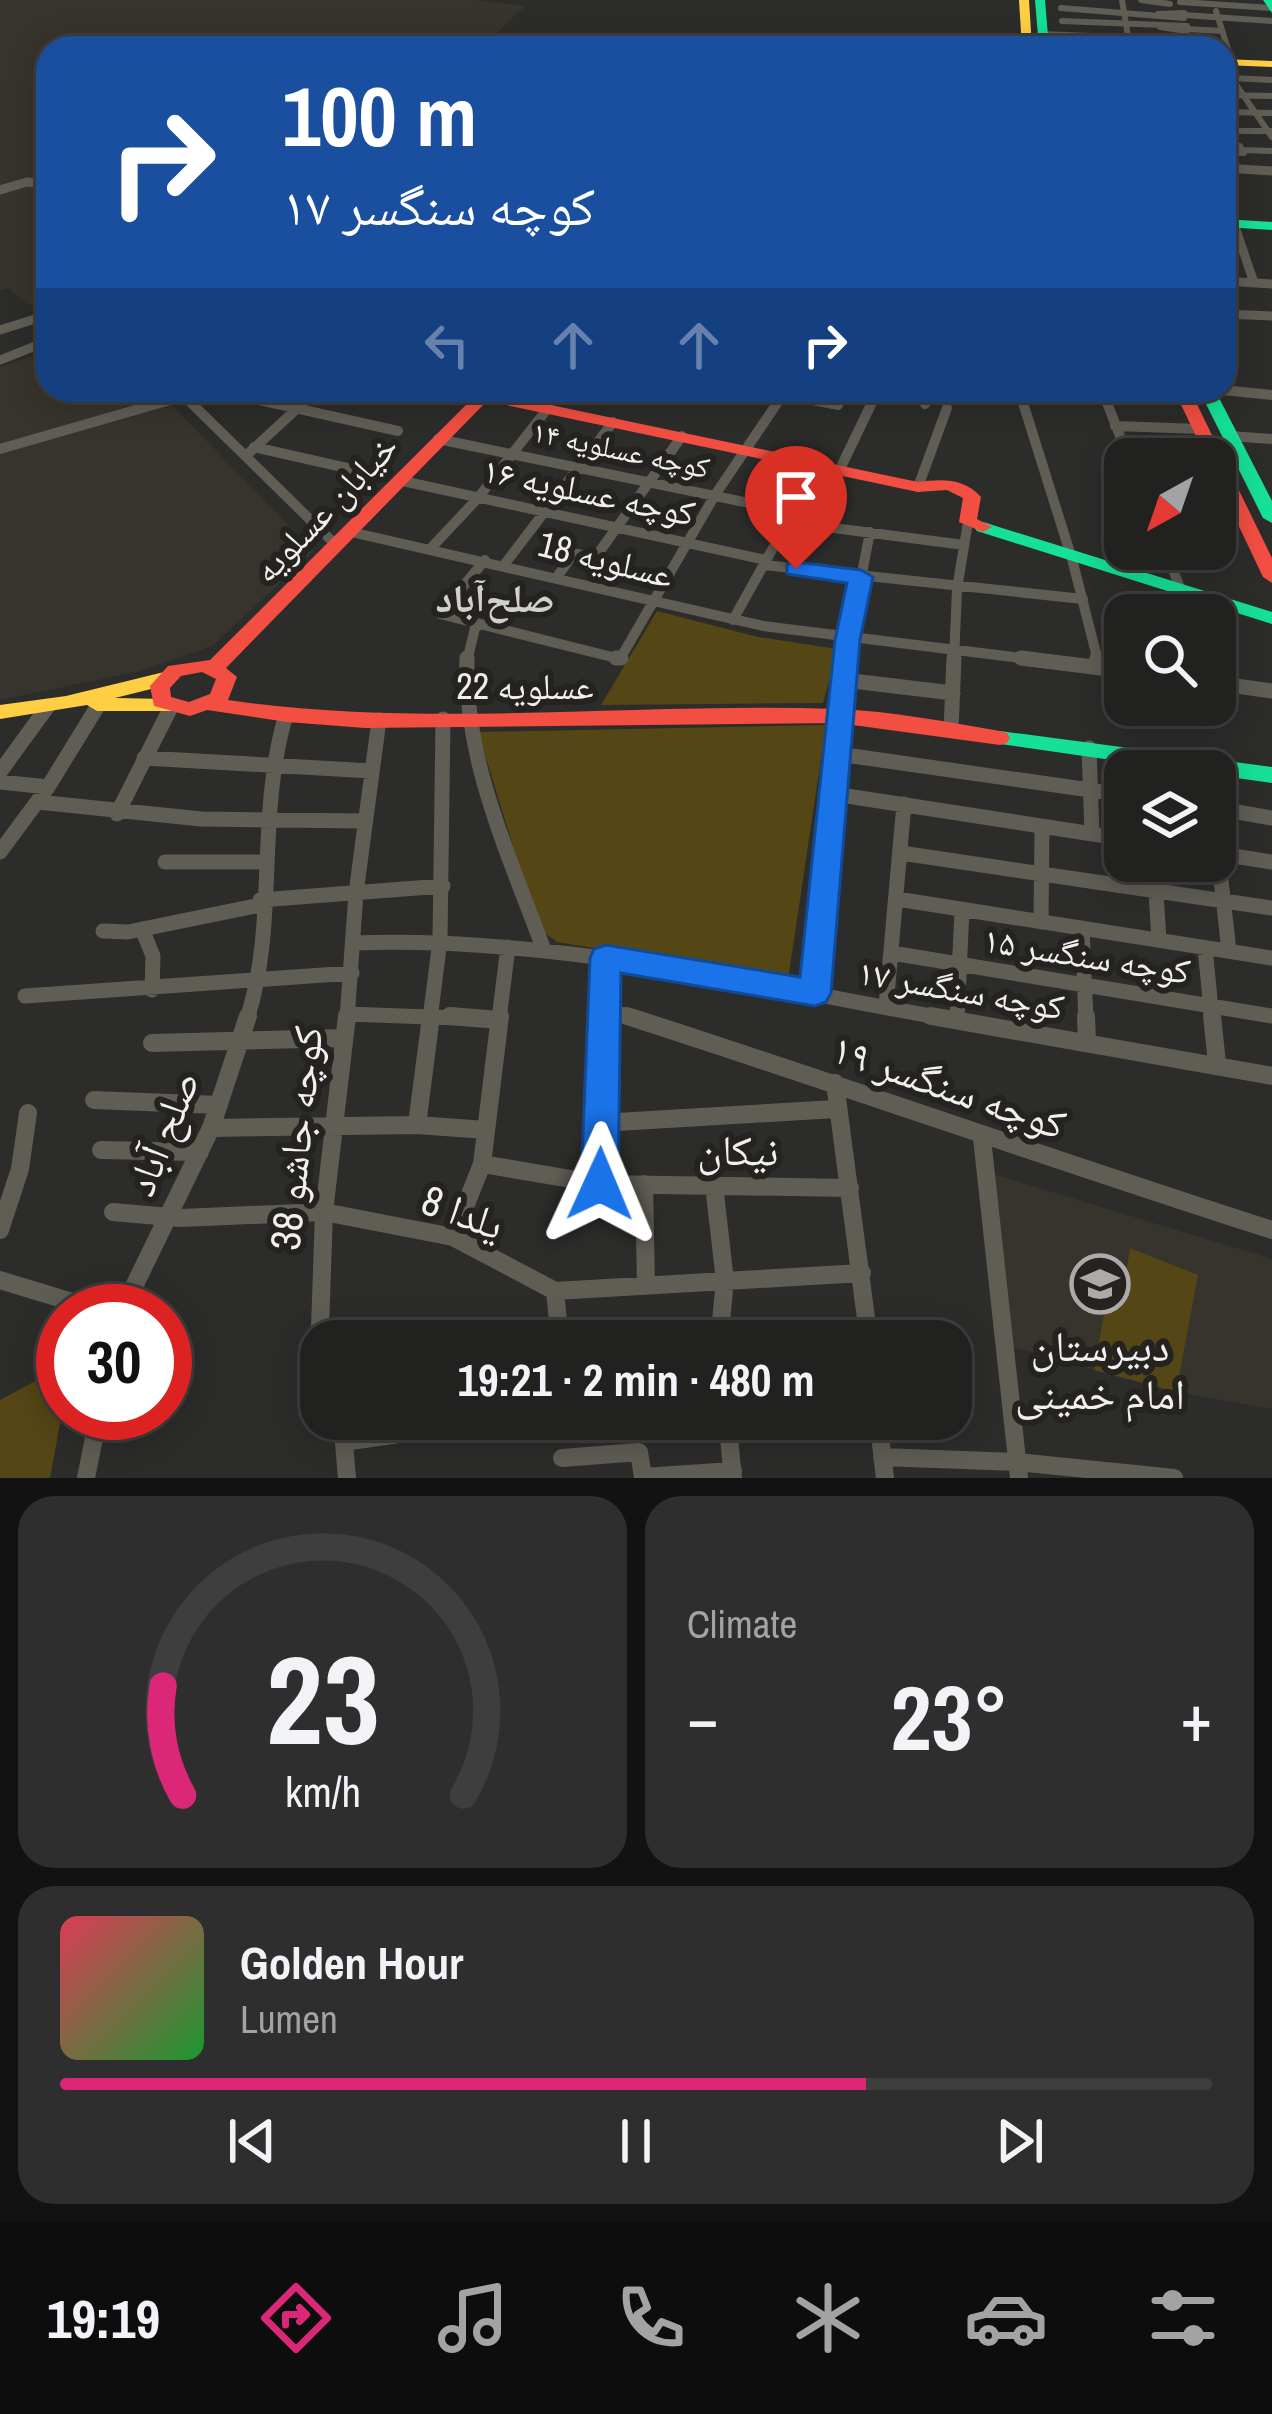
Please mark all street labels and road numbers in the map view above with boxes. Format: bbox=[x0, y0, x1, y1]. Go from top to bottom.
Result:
street label: کوچه عسلویه ۱۴ bbox=[529, 411, 713, 487]
street label: خیابان عسلویه bbox=[242, 423, 408, 593]
street label: کوچه عسلویه ۱۶ bbox=[478, 445, 700, 537]
street label: عسلویه 18 bbox=[534, 519, 678, 599]
street label: عسلویه 22 bbox=[456, 662, 594, 710]
street label: کوچه سنگسر ۱۵ bbox=[980, 915, 1194, 995]
street label: کوچه سنگسر ۱۷ bbox=[854, 947, 1068, 1031]
street label: کوچه سنگسر ۱۹ bbox=[825, 1020, 1073, 1152]
street label: کوچه جاشو 38 bbox=[256, 1023, 336, 1253]
street label: صلح آباد bbox=[112, 1062, 212, 1204]
street label: نیکان bbox=[697, 1121, 779, 1179]
street label: یلدا 8 bbox=[414, 1171, 512, 1253]

